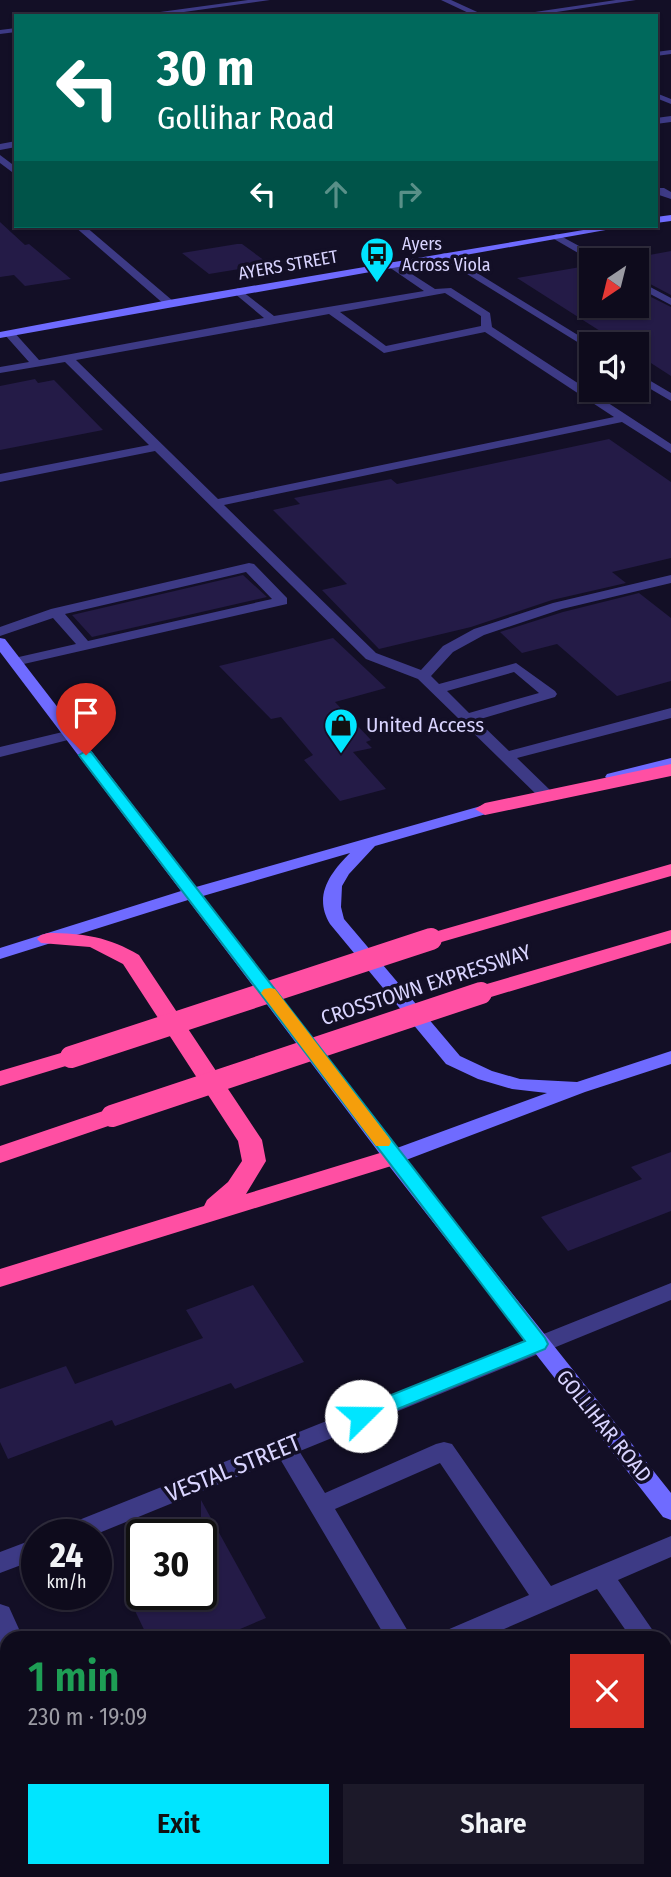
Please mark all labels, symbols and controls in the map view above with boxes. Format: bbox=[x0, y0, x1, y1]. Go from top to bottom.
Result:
text: 30 m bbox=[157, 39, 255, 98]
icon: left bbox=[42, 42, 133, 133]
text: Gollihar Road bbox=[157, 99, 335, 137]
icon: left bbox=[244, 175, 282, 213]
icon: ahead bbox=[317, 175, 355, 213]
icon: right bbox=[390, 175, 428, 213]
place label: Ayers Across Viola bbox=[402, 233, 491, 276]
bus stop icon: Ayers Across Viola bbox=[358, 235, 396, 284]
street label: AYERS STREET bbox=[236, 245, 340, 285]
north arrow bbox=[579, 248, 649, 318]
map controls bbox=[579, 248, 649, 402]
button: sound bbox=[579, 332, 649, 402]
pin bbox=[56, 683, 116, 755]
icon: arrive bbox=[67, 694, 105, 732]
shop icon: United Access bbox=[322, 706, 360, 755]
place label: United Access bbox=[366, 712, 484, 738]
street label: CROSSTOWN EXPRESSWAY bbox=[318, 939, 535, 1031]
street label: GOLLIHAR ROAD bbox=[551, 1365, 657, 1487]
position arrow bbox=[324, 1379, 398, 1453]
street label: VESTAL STREET bbox=[162, 1428, 304, 1508]
speed limit sign: 30 bbox=[126, 1519, 217, 1610]
text: 24 bbox=[50, 1534, 83, 1576]
text: km/h bbox=[46, 1571, 87, 1593]
text: 1 min bbox=[28, 1652, 119, 1702]
button: close bbox=[570, 1654, 644, 1728]
text: 230 m · 19:09 bbox=[28, 1703, 147, 1731]
button: Exit bbox=[28, 1784, 329, 1864]
button: Share bbox=[343, 1784, 644, 1864]

